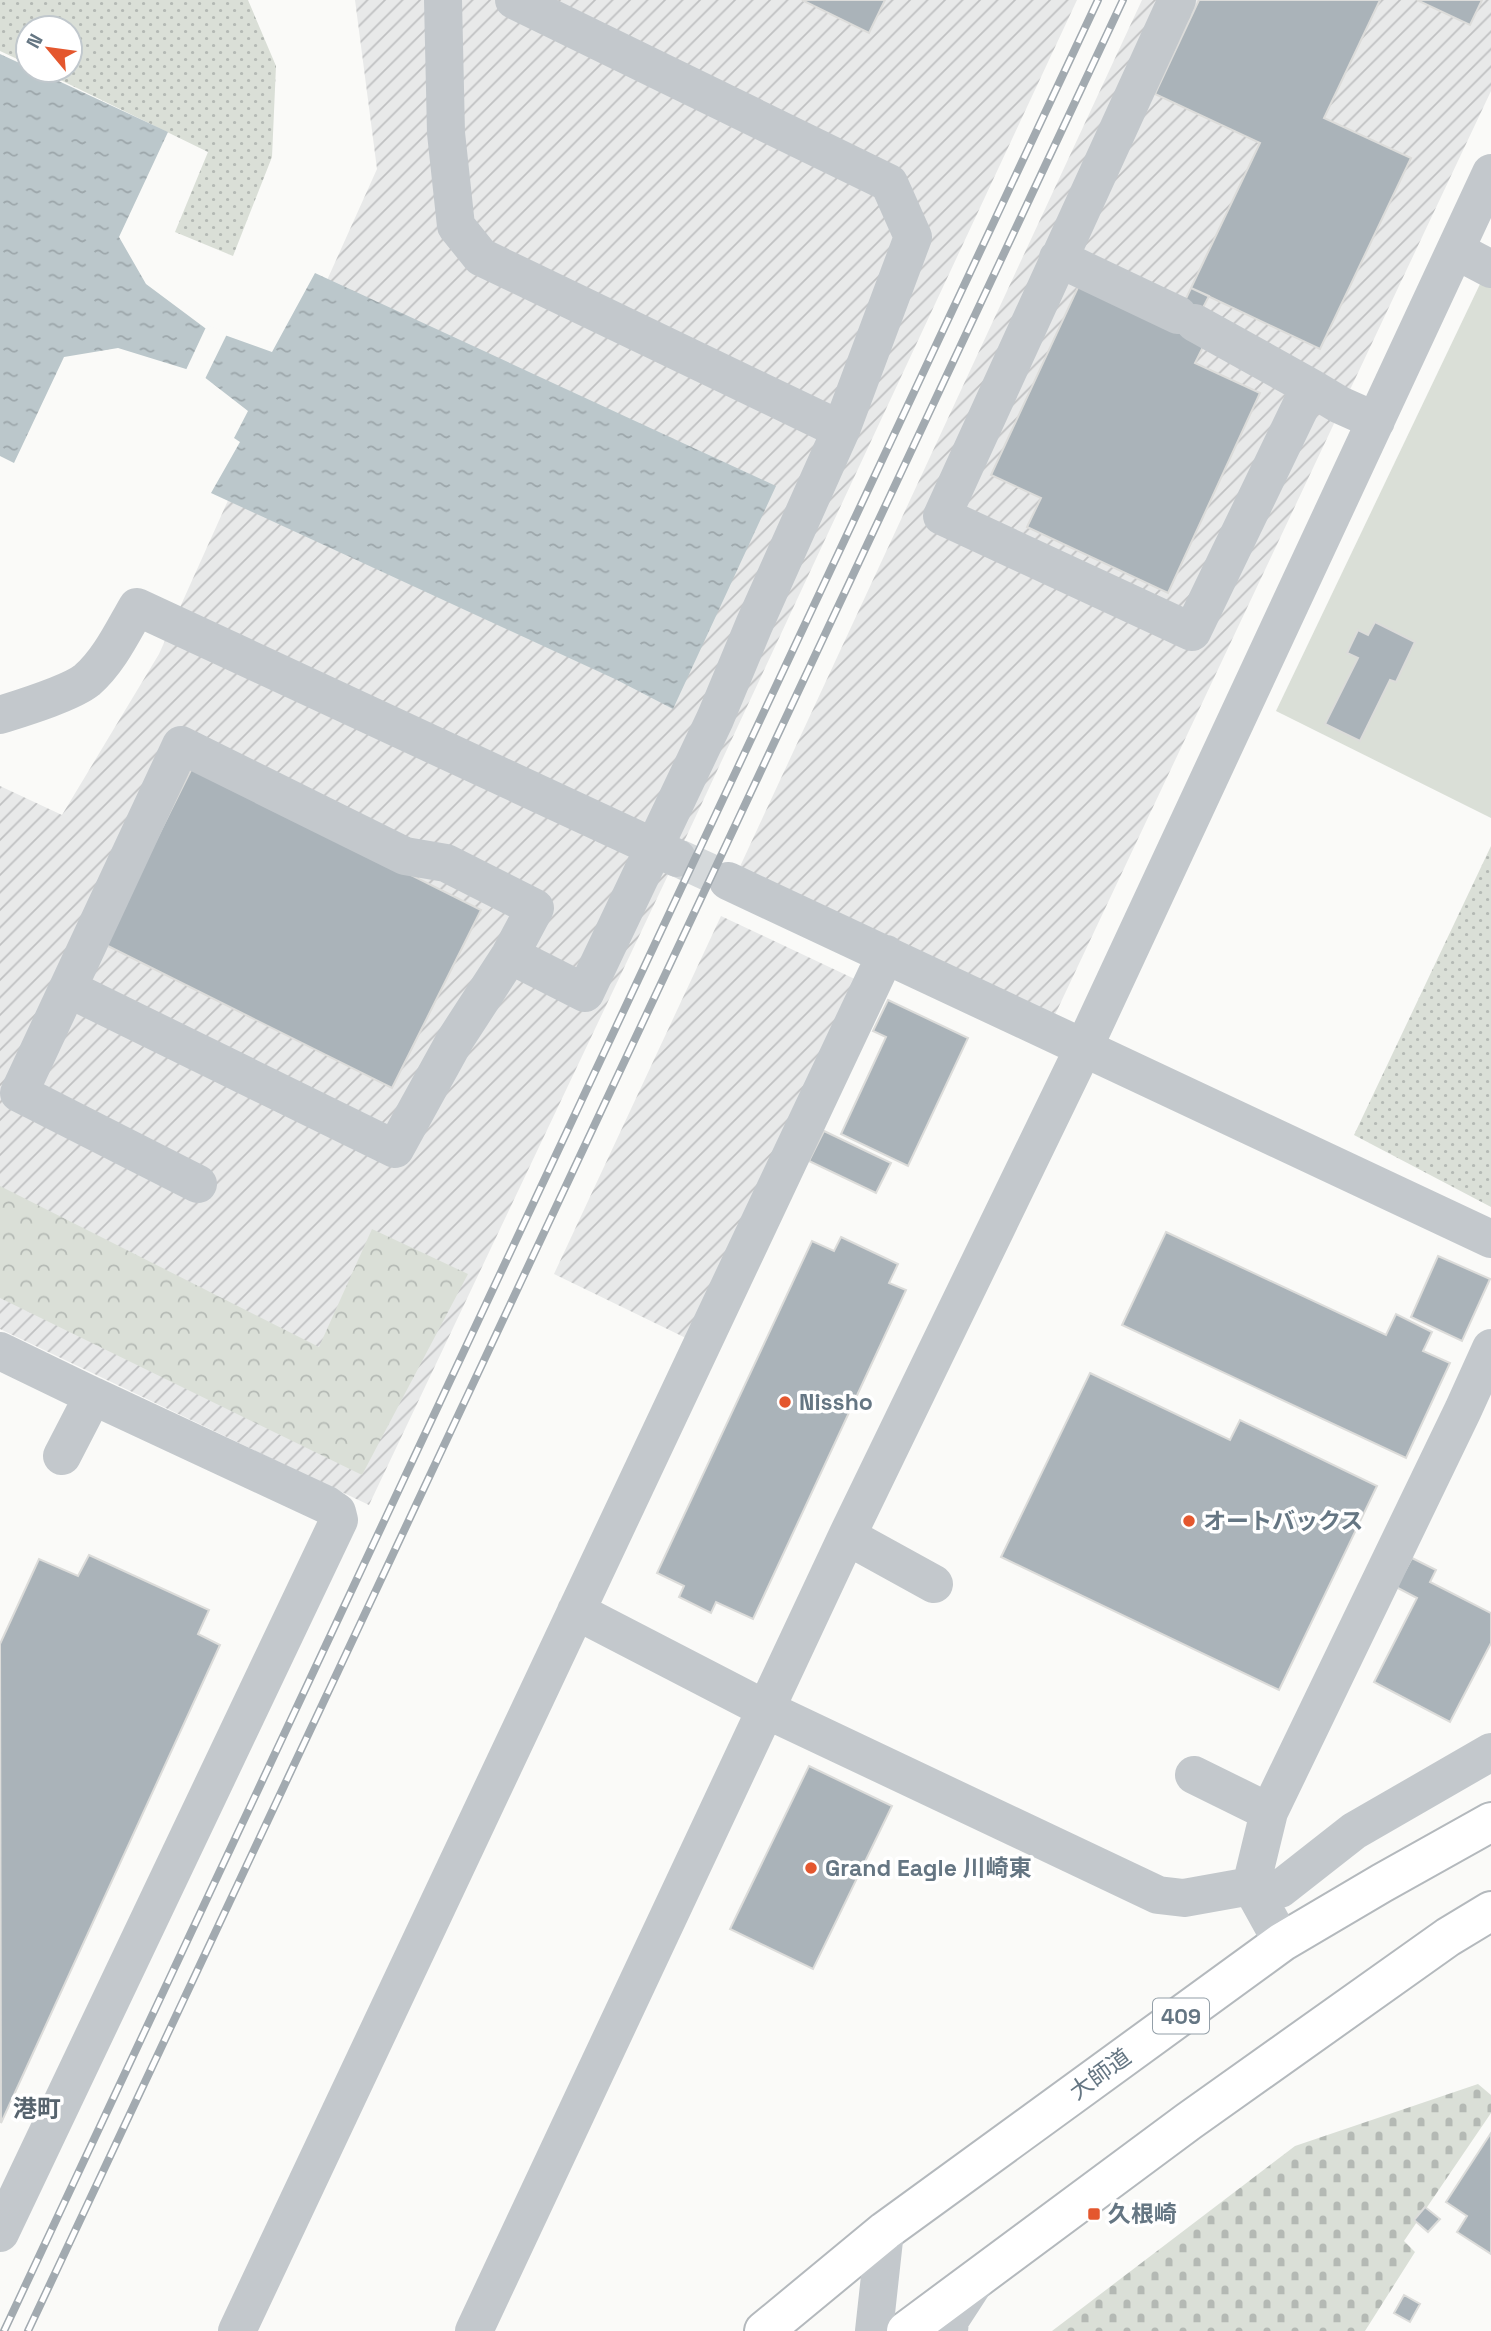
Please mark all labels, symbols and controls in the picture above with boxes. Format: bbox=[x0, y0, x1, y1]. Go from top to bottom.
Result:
north arrow bbox=[14, 14, 84, 84]
text: N bbox=[21, 29, 49, 53]
place label: Nissho bbox=[799, 1387, 873, 1417]
marker: Nissho bbox=[777, 1394, 793, 1410]
place label: オートバックス bbox=[1203, 1506, 1363, 1536]
marker: オートバックス bbox=[1181, 1513, 1197, 1529]
place label: Grand Eagle 川崎東 bbox=[825, 1853, 1032, 1883]
marker: Grand Eagle 川崎東 bbox=[803, 1860, 819, 1876]
road number: 409 bbox=[1153, 1998, 1209, 2034]
street label: 大師道 bbox=[1063, 2042, 1137, 2106]
district label: 港町 bbox=[13, 2093, 61, 2124]
place label: 久根崎 bbox=[1108, 2199, 1177, 2229]
marker: 久根崎 bbox=[1086, 2206, 1102, 2222]

